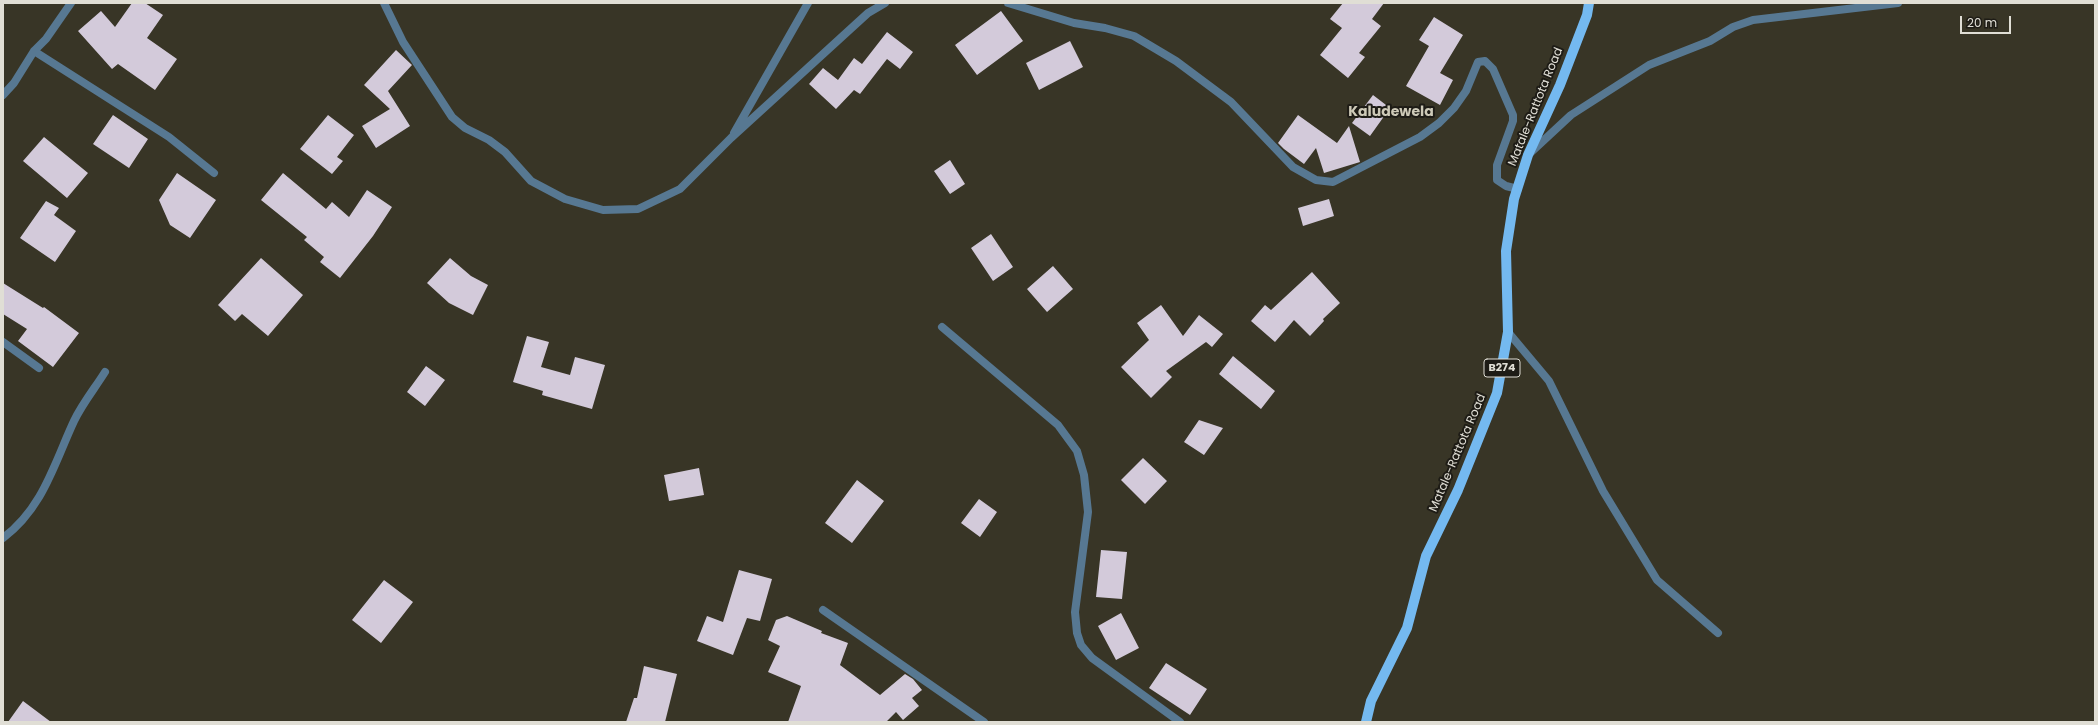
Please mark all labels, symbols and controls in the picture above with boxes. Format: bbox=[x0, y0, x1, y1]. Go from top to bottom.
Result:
scale bar bbox=[1962, 8, 2013, 34]
text: 20 m bbox=[1967, 14, 1997, 31]
street label: Matale-Rattota Road bbox=[1506, 46, 1566, 168]
district label: Kaludewela bbox=[1348, 104, 1434, 120]
road number: B274 bbox=[1484, 359, 1520, 377]
street label: Matale-Rattota Road bbox=[1427, 392, 1489, 514]

